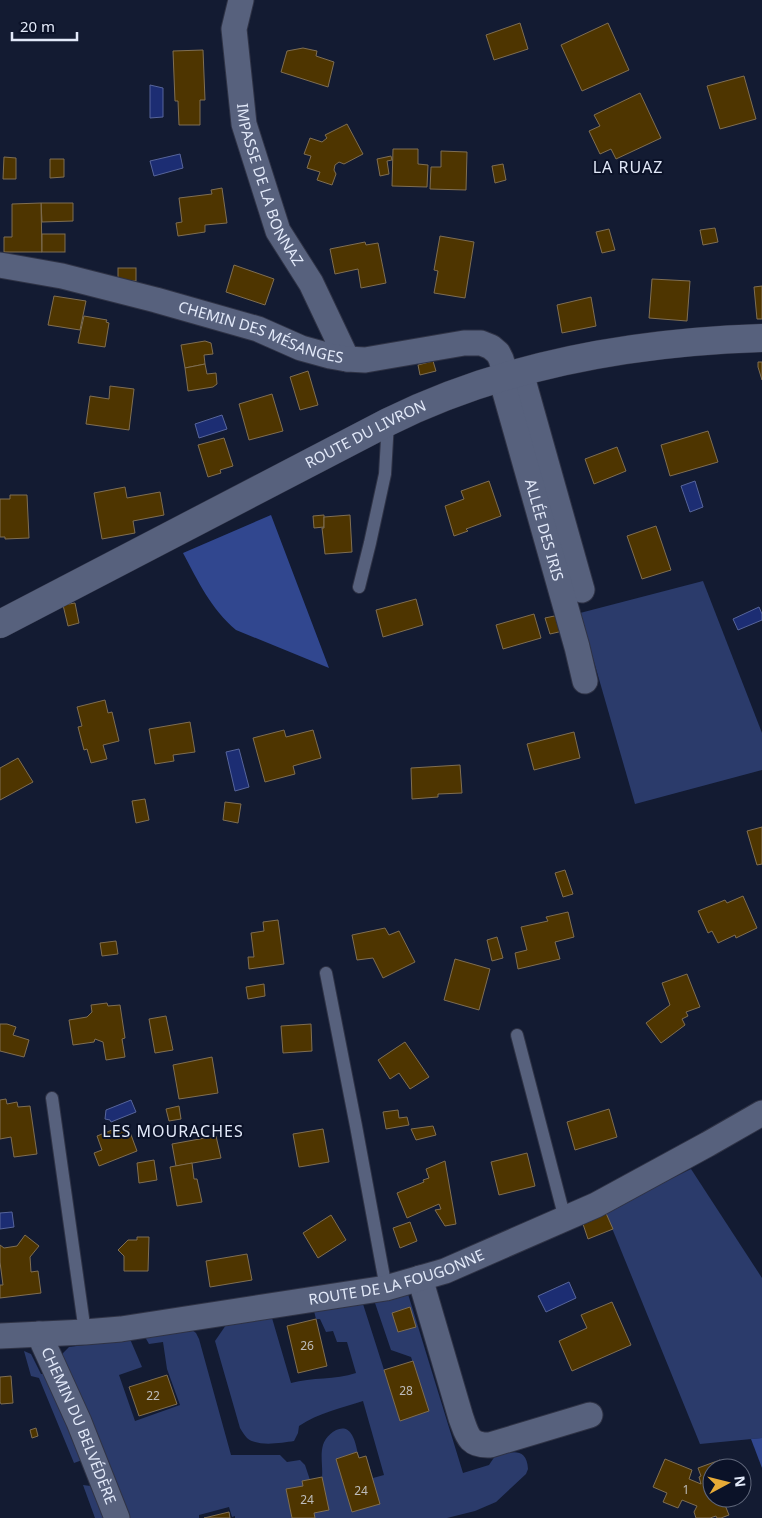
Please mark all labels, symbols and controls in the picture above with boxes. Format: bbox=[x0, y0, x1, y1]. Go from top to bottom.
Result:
scale bar bbox=[12, 10, 78, 42]
text: 20 m bbox=[20, 16, 55, 36]
street label: IMPASSE DE LA BONNAZ bbox=[233, 102, 309, 269]
district label: LA RUAZ bbox=[593, 156, 663, 178]
street label: CHEMIN DES MÉSANGES bbox=[176, 296, 345, 367]
street label: ROUTE DU LIVRON bbox=[301, 395, 429, 472]
street label: ALLÉE DES IRIS bbox=[521, 476, 569, 583]
district label: LES MOURACHES bbox=[102, 1120, 244, 1142]
street label: ROUTE DE LA FOUGONNE bbox=[307, 1244, 487, 1309]
house number: 26 bbox=[300, 1337, 314, 1354]
street label: CHEMIN DU BELVÉDÈRE bbox=[37, 1344, 122, 1507]
house number: 28 bbox=[399, 1382, 413, 1399]
house number: 22 bbox=[146, 1387, 160, 1404]
north arrow bbox=[702, 1458, 752, 1508]
text: N bbox=[730, 1475, 751, 1488]
house number: 1 bbox=[683, 1481, 689, 1498]
house number: 24 bbox=[354, 1482, 368, 1499]
house number: 24 bbox=[300, 1491, 314, 1508]

